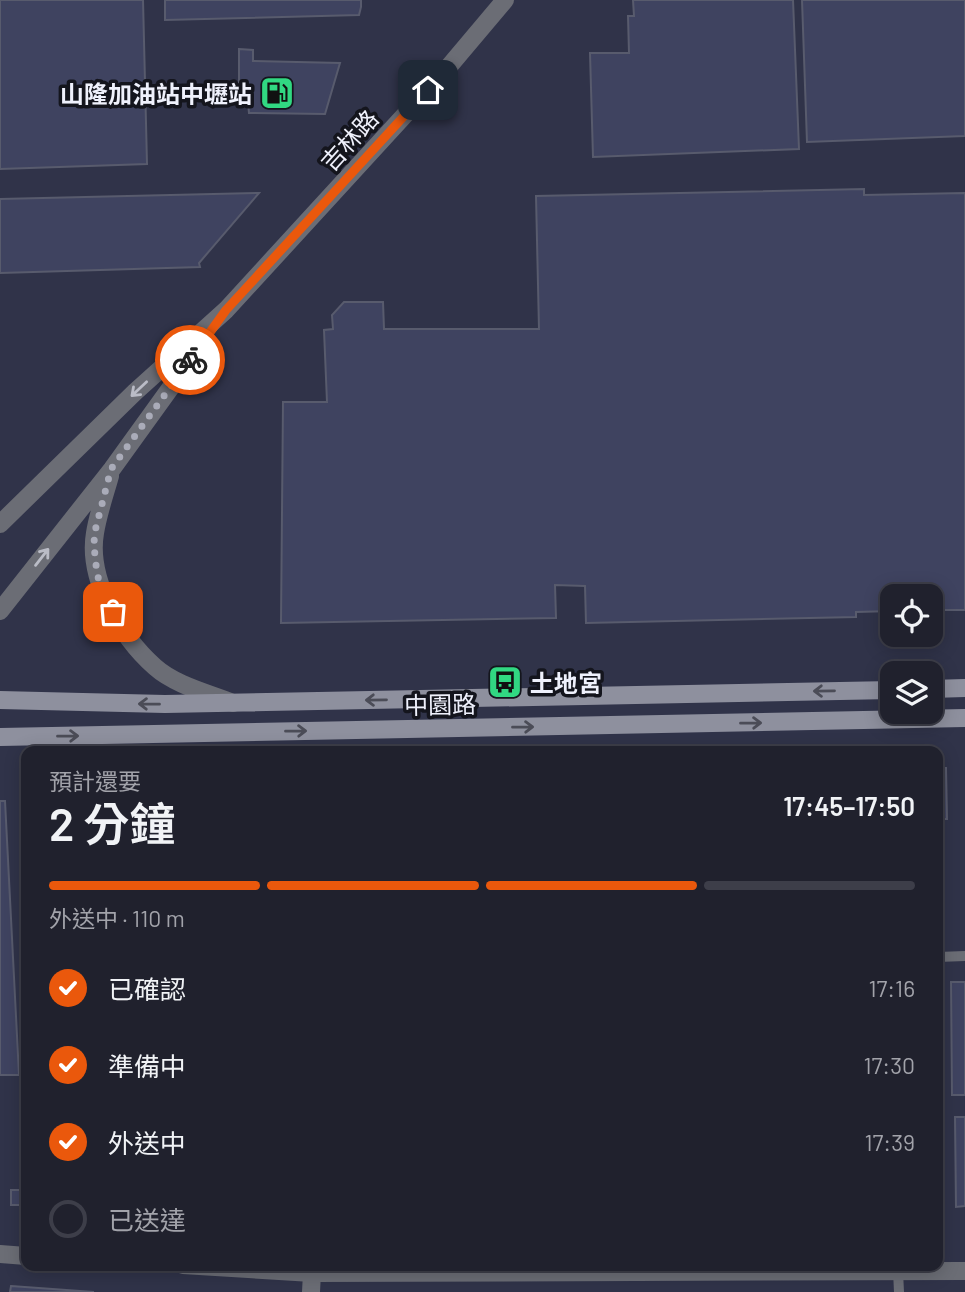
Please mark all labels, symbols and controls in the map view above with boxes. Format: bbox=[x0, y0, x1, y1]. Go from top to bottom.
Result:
pin bbox=[398, 60, 458, 120]
icon: home bbox=[409, 71, 447, 109]
fuel station icon: 山隆加油站中壢站 bbox=[258, 74, 296, 112]
place label: 山隆加油站中壢站 bbox=[60, 79, 252, 108]
street label: 吉林路 bbox=[314, 104, 384, 176]
courier bbox=[155, 325, 225, 395]
icon: bike bbox=[171, 341, 209, 379]
one-way arrow bbox=[131, 380, 148, 397]
one-way arrow bbox=[35, 548, 50, 567]
pin bbox=[83, 582, 143, 642]
map controls bbox=[880, 584, 943, 724]
button: locate bbox=[880, 584, 943, 647]
icon: bag bbox=[94, 593, 132, 631]
button: layers bbox=[880, 661, 943, 724]
bus stop icon: 土地宮 bbox=[486, 663, 524, 701]
place label: 土地宮 bbox=[530, 668, 602, 697]
one-way arrow bbox=[813, 684, 836, 698]
street label: 中園路 bbox=[404, 689, 476, 719]
one-way arrow bbox=[365, 693, 388, 707]
one-way arrow bbox=[138, 697, 161, 710]
one-way arrow bbox=[739, 716, 762, 729]
one-way arrow bbox=[511, 720, 534, 734]
one-way arrow bbox=[284, 724, 307, 738]
one-way arrow bbox=[56, 729, 79, 742]
text: 預計還要 bbox=[49, 767, 141, 795]
text: 17:45–17:50 bbox=[783, 790, 915, 821]
text: 2 分鐘 bbox=[49, 795, 176, 850]
text: 外送中 · 110 m bbox=[49, 904, 185, 932]
icon: check bbox=[49, 969, 87, 1007]
text: 已確認 bbox=[108, 973, 186, 1004]
text: 17:16 bbox=[868, 974, 915, 1002]
icon: check bbox=[49, 1046, 87, 1084]
text: 準備中 bbox=[108, 1050, 186, 1081]
text: 17:30 bbox=[863, 1051, 915, 1079]
icon: check bbox=[49, 1123, 87, 1161]
text: 外送中 bbox=[108, 1127, 186, 1158]
text: 17:39 bbox=[864, 1128, 915, 1156]
text: 已送達 bbox=[108, 1204, 186, 1235]

